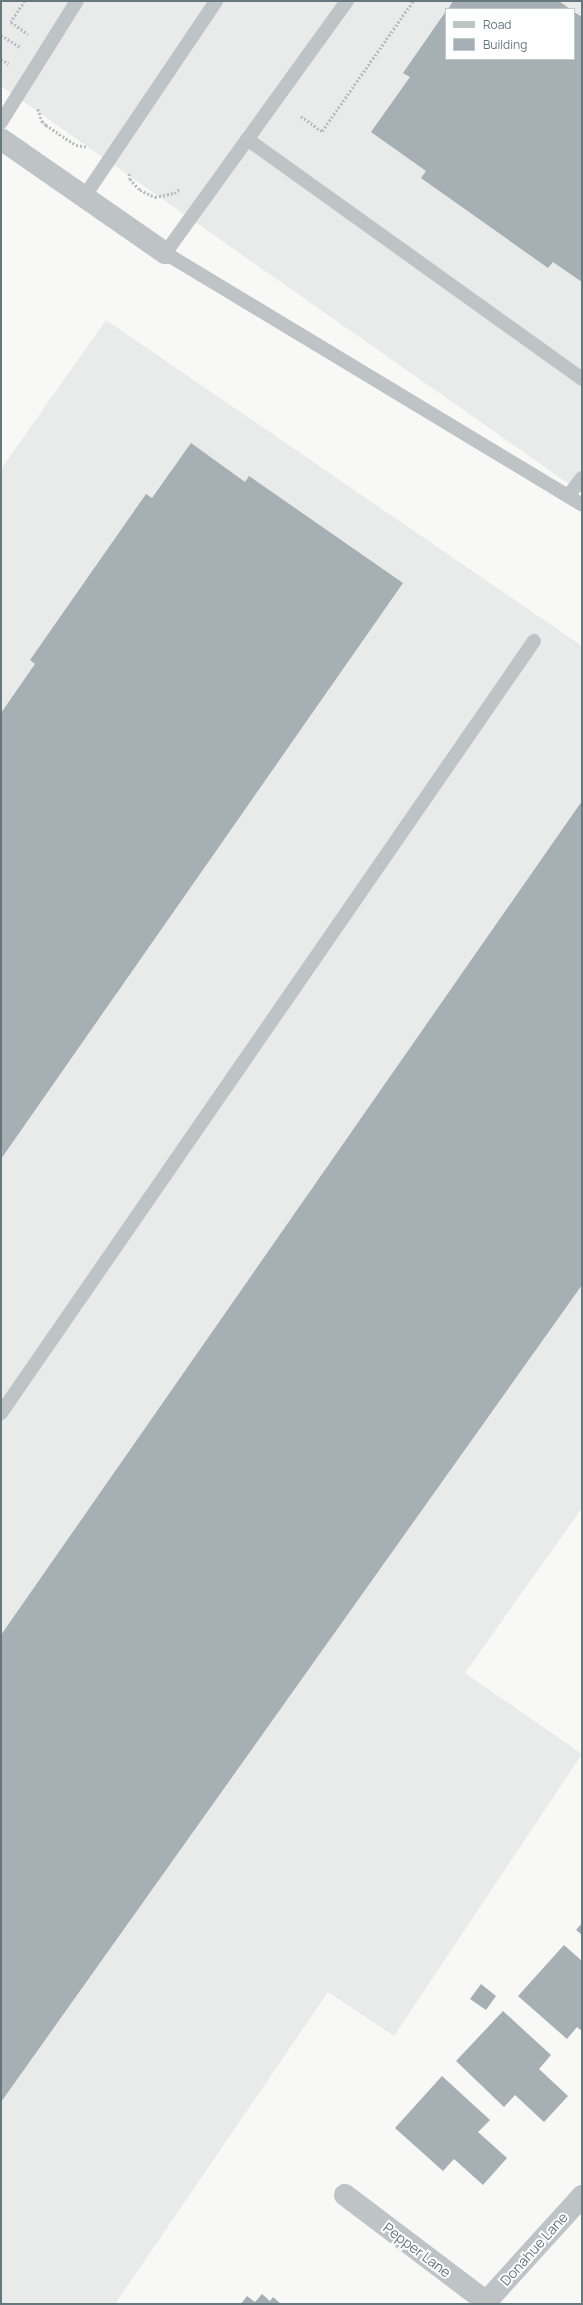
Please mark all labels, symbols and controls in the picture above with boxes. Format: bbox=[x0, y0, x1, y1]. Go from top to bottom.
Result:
legend bbox=[445, 8, 575, 60]
text: Road bbox=[483, 16, 511, 33]
text: Building bbox=[483, 36, 527, 53]
street label: Donahue Lane bbox=[497, 2209, 571, 2289]
street label: Pepper Lane bbox=[380, 2219, 454, 2281]

